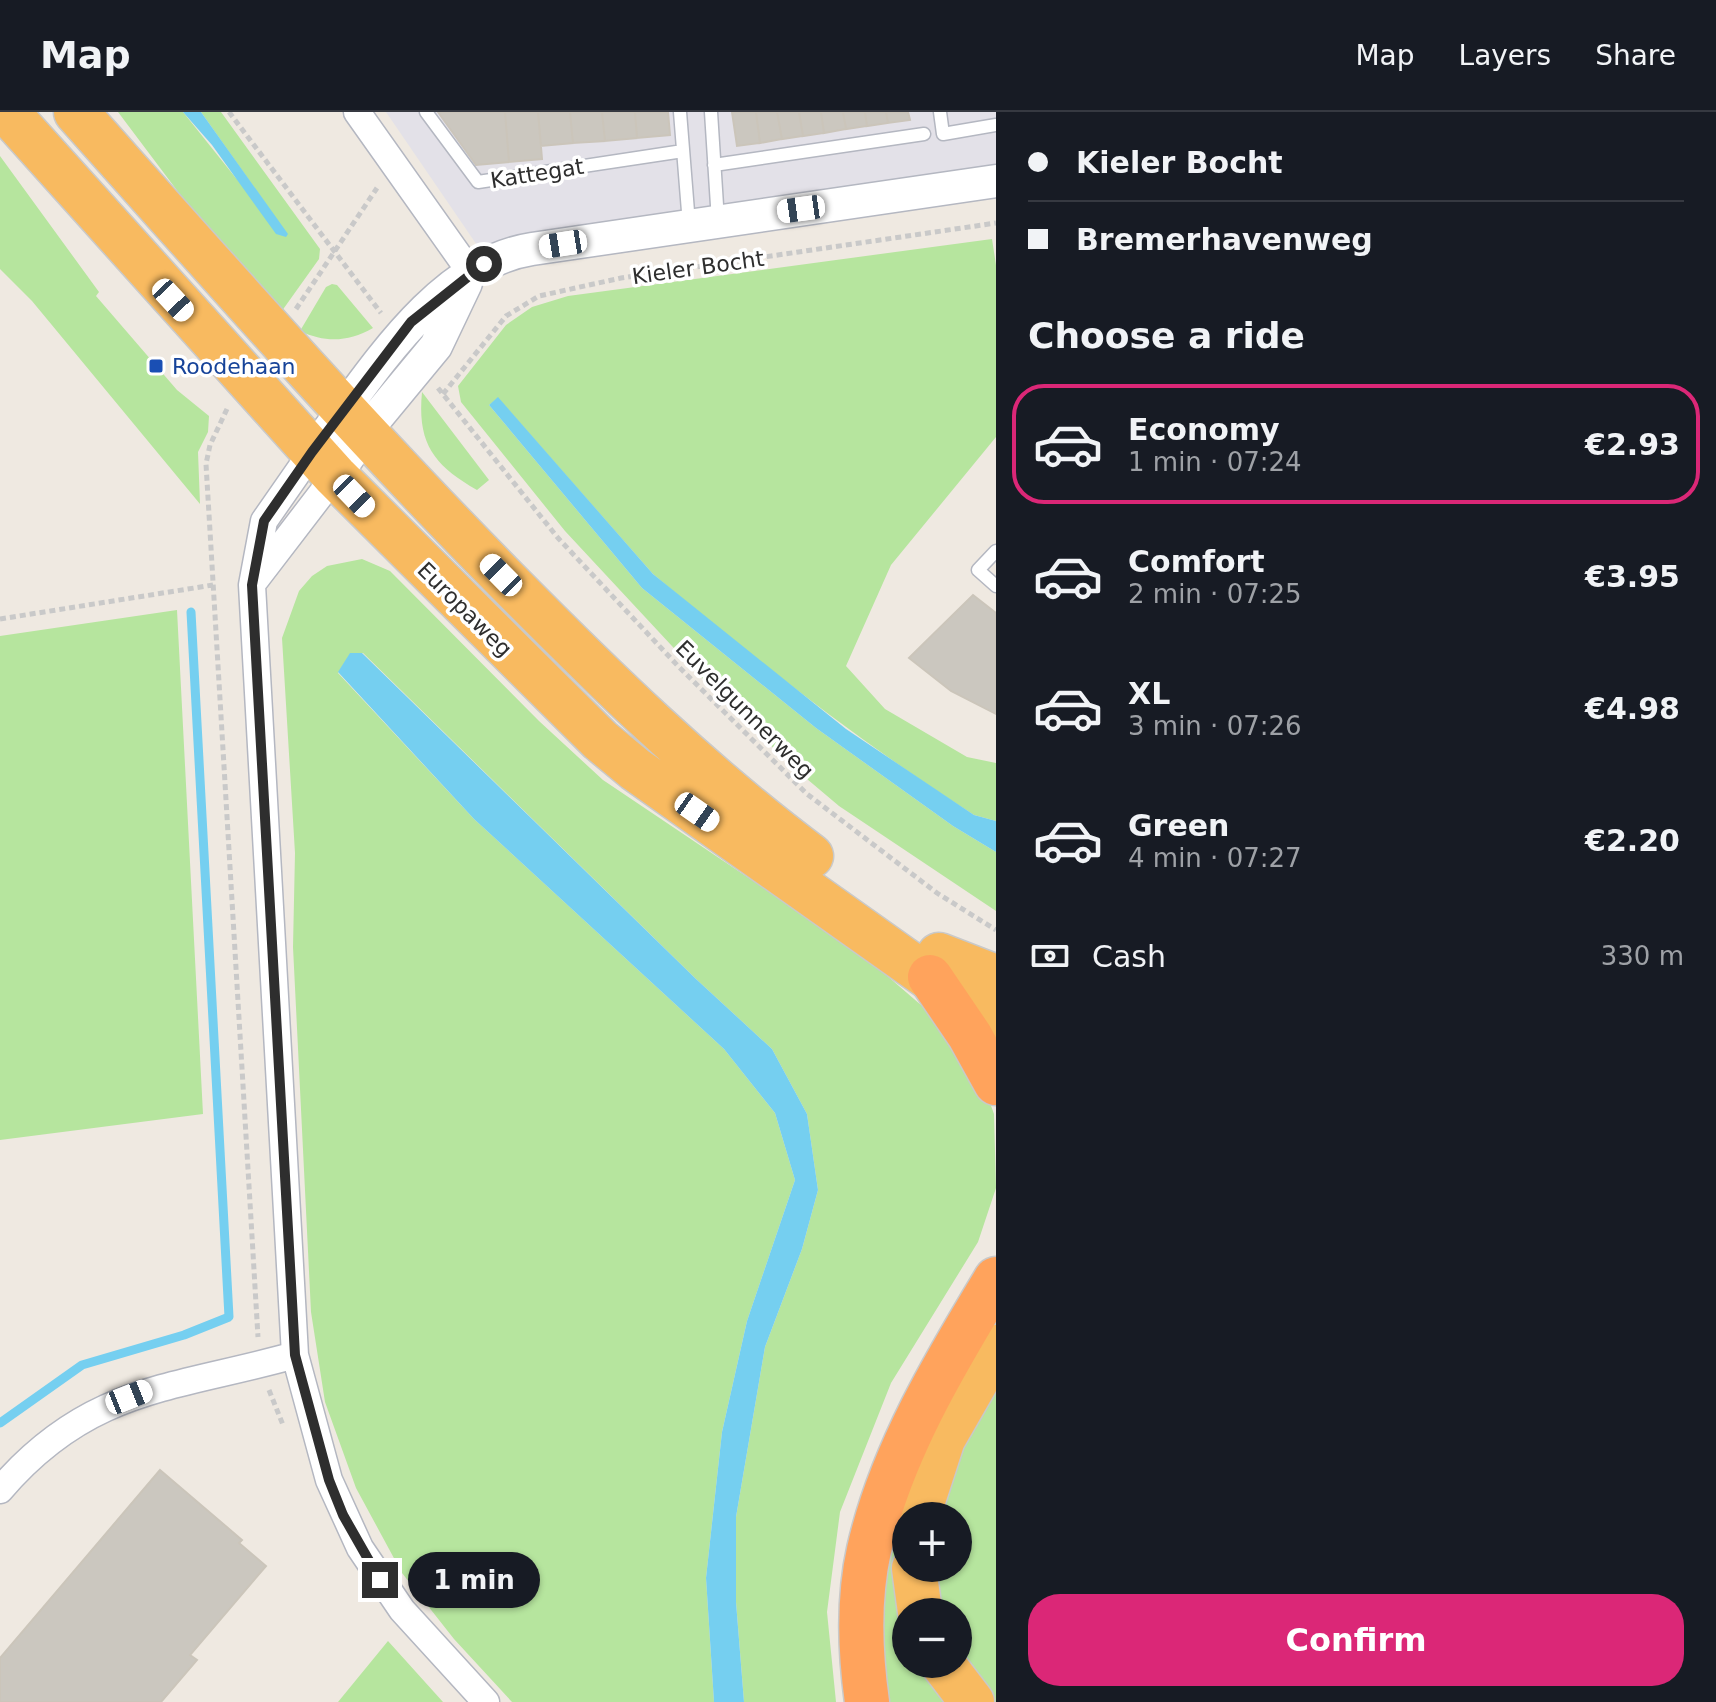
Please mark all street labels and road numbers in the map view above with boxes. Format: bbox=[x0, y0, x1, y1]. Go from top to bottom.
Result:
street label: Kattegat bbox=[489, 154, 586, 193]
street label: Kieler Bocht bbox=[630, 246, 766, 289]
street label: Europaweg bbox=[412, 557, 517, 662]
street label: Euvelgunnerweg bbox=[671, 635, 819, 783]

